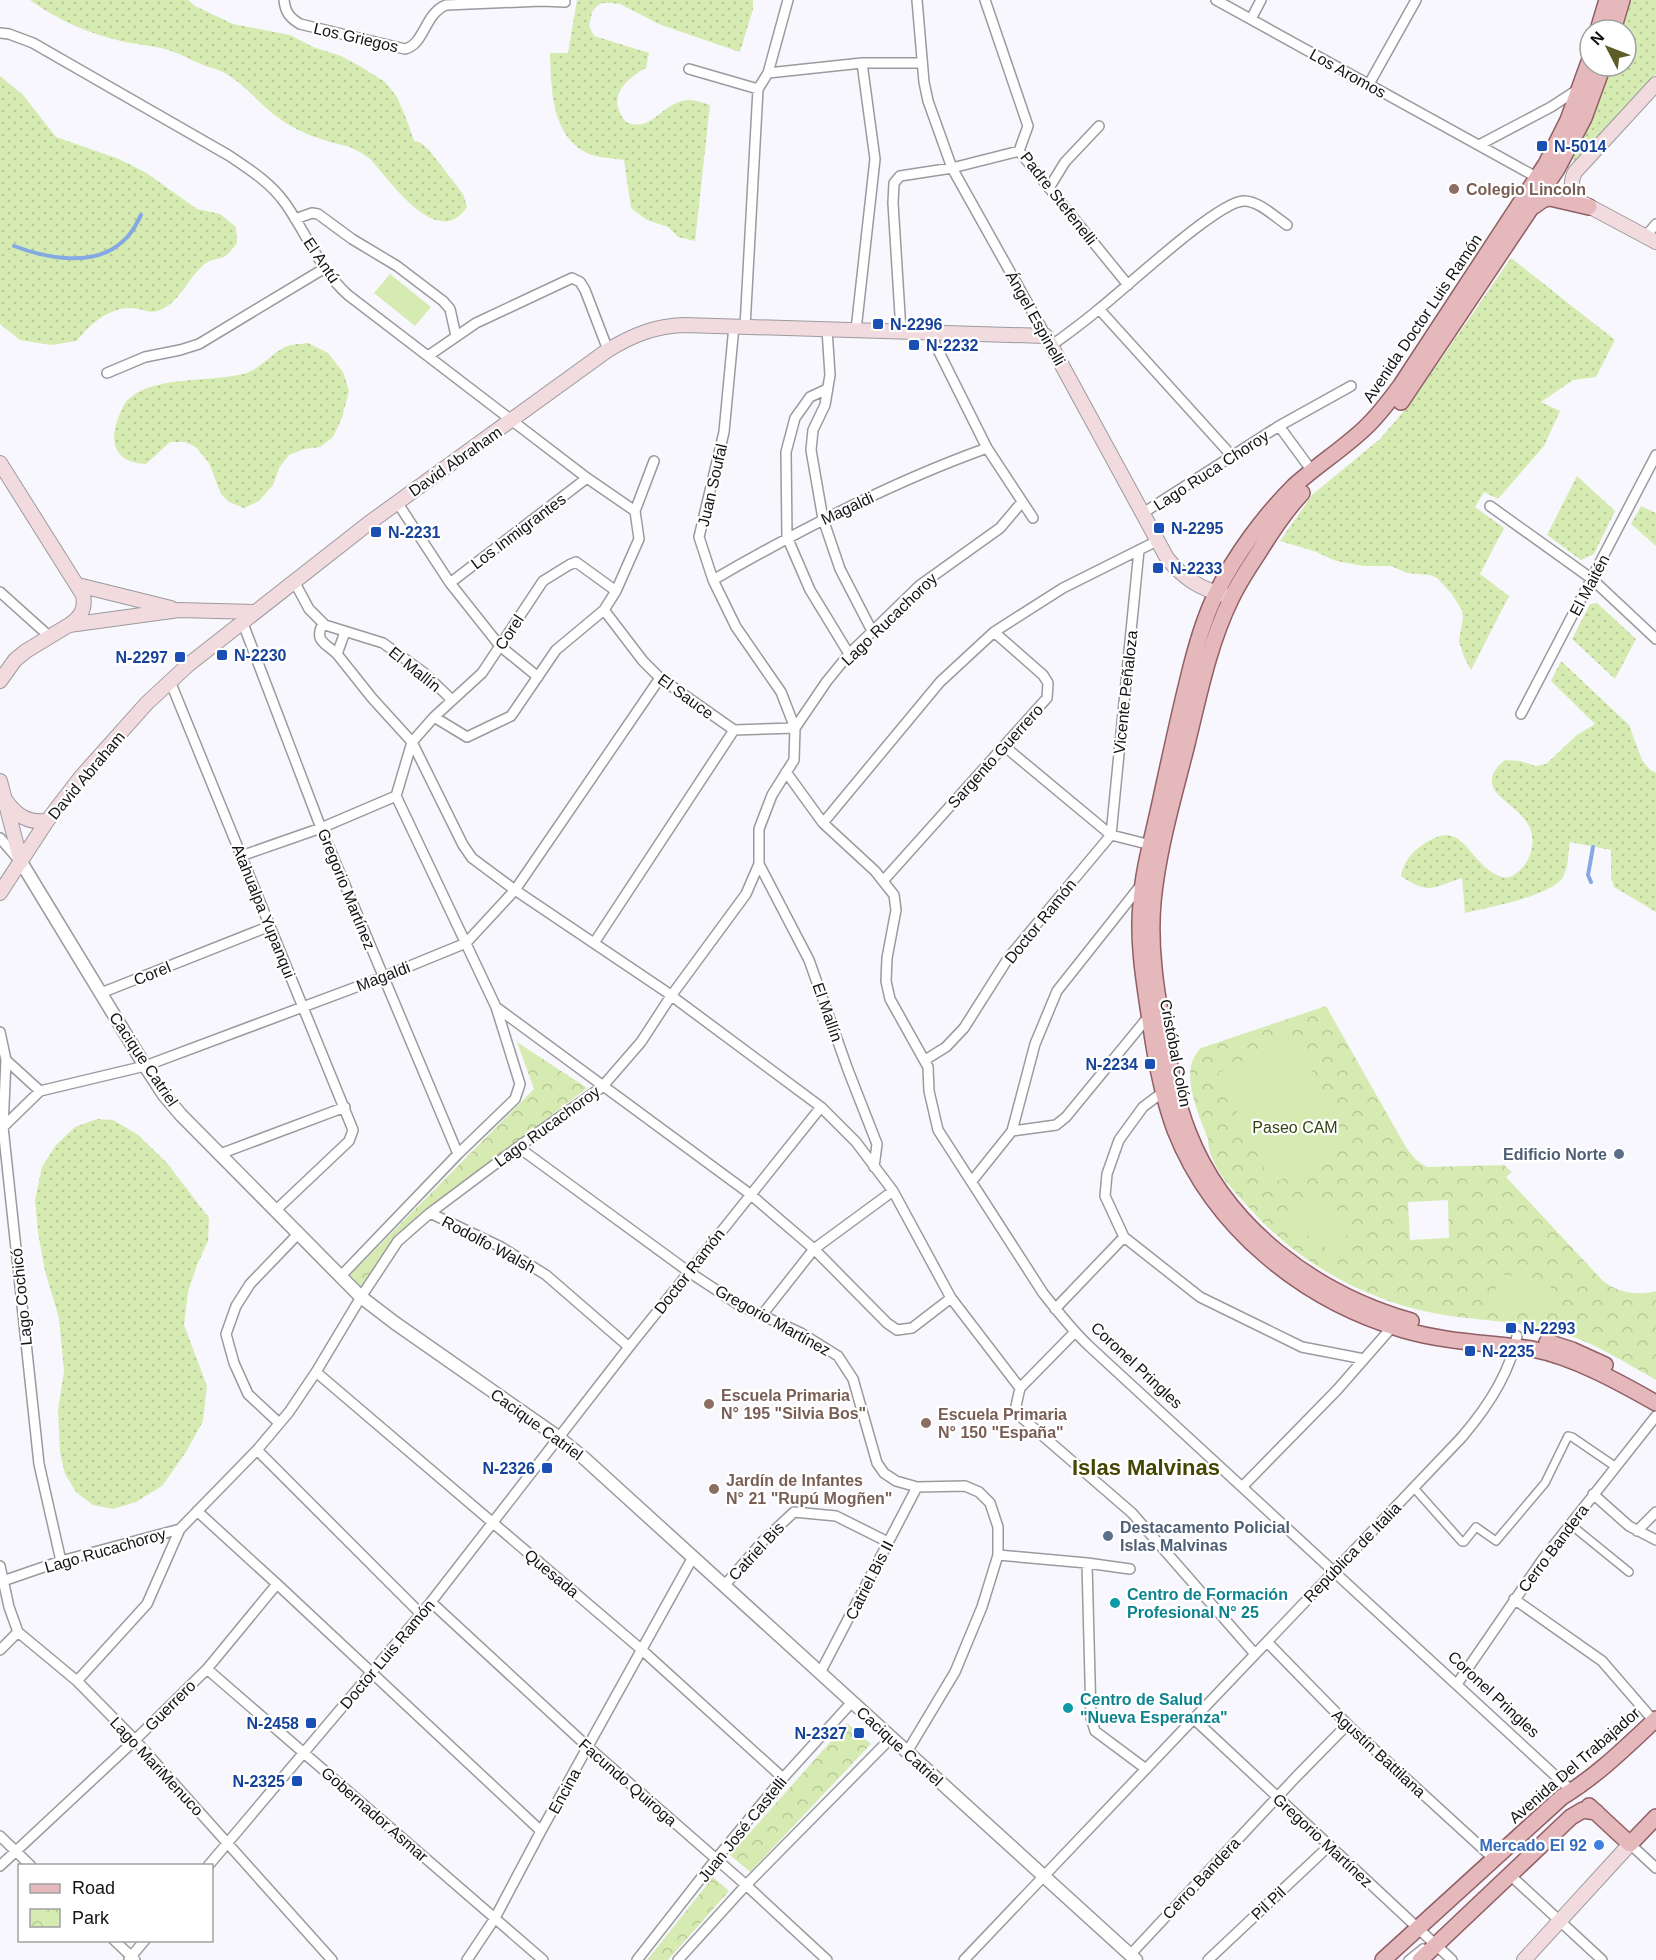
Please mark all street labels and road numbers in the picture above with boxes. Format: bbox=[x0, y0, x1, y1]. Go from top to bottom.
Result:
street label: Los Griegos bbox=[312, 20, 400, 55]
street label: Los Aromos bbox=[1307, 46, 1389, 101]
street label: Padre Stefenelli bbox=[1017, 149, 1100, 248]
street label: Avenida Doctor Luis Ramón bbox=[1360, 231, 1485, 405]
street label: El Antú bbox=[300, 235, 343, 286]
street label: Ángel Espinelli bbox=[1003, 268, 1069, 368]
street label: David Abraham bbox=[406, 423, 505, 500]
street label: Lago Ruca Choroy bbox=[1151, 427, 1272, 514]
street label: Juan Soufal bbox=[695, 442, 730, 528]
street label: Magaldi bbox=[818, 489, 876, 528]
street label: Los Inmigrantes bbox=[468, 490, 569, 572]
street label: El Maitén bbox=[1566, 552, 1613, 619]
street label: Lago Rucachoroy bbox=[838, 570, 940, 669]
street label: Corel bbox=[492, 612, 527, 653]
street label: Vicente Peñaloza bbox=[1111, 629, 1140, 755]
street label: El Mallín bbox=[385, 643, 444, 695]
street label: El Sauce bbox=[655, 671, 717, 722]
street label: Sargento Guerrero bbox=[944, 701, 1046, 812]
street label: David Abraham bbox=[45, 728, 128, 823]
street label: Gregorio Martínez bbox=[315, 826, 379, 952]
street label: Atahualpa Yupanqui bbox=[229, 842, 298, 981]
street label: Doctor Ramón bbox=[1001, 876, 1079, 967]
street label: Corel bbox=[131, 958, 173, 989]
street label: Magaldi bbox=[354, 958, 412, 994]
street label: El Mallín bbox=[810, 980, 846, 1044]
street label: Cristóbal Colón bbox=[1157, 998, 1194, 1108]
street label: Cacique Catriel bbox=[106, 1009, 181, 1109]
street label: Lago Rucachoroy bbox=[492, 1083, 603, 1170]
street label: Rodolfo Walsh bbox=[439, 1213, 538, 1276]
street label: Doctor Ramón bbox=[651, 1225, 728, 1317]
street label: Lago Cochicó bbox=[8, 1247, 35, 1346]
street label: Gregorio Martínez bbox=[712, 1282, 833, 1359]
street label: Coronel Pringles bbox=[1088, 1319, 1186, 1412]
street label: Cacique Catriel bbox=[487, 1385, 586, 1463]
street label: República de Italia bbox=[1301, 1499, 1404, 1606]
street label: Cerro Bandera bbox=[1515, 1501, 1592, 1595]
street label: Catriel Bis bbox=[725, 1519, 787, 1584]
street label: Lago Rucachoroy bbox=[43, 1525, 168, 1576]
street label: Catriel Bis II bbox=[842, 1538, 897, 1623]
street label: Quesada bbox=[521, 1546, 582, 1601]
street label: Doctor Luis Ramón bbox=[337, 1596, 438, 1712]
street label: Coronel Pringles bbox=[1445, 1648, 1543, 1741]
street label: Guerrero bbox=[142, 1677, 199, 1734]
street label: Cacique Catriel bbox=[853, 1703, 946, 1789]
street label: Avenida Del Trabajador bbox=[1506, 1704, 1643, 1827]
street label: Agustín Battilana bbox=[1329, 1706, 1429, 1801]
street label: Lago MariMenuco bbox=[107, 1714, 207, 1819]
street label: Facundo Quiroga bbox=[575, 1735, 680, 1829]
street label: Gobernador Asmar bbox=[318, 1764, 432, 1866]
street label: Encina bbox=[545, 1766, 584, 1817]
street label: Juan José Castelli bbox=[695, 1774, 790, 1885]
street label: Gregorio Martínez bbox=[1270, 1790, 1376, 1891]
street label: Cerro Bandera bbox=[1159, 1834, 1243, 1923]
street label: Pil Pil bbox=[1248, 1884, 1289, 1923]

